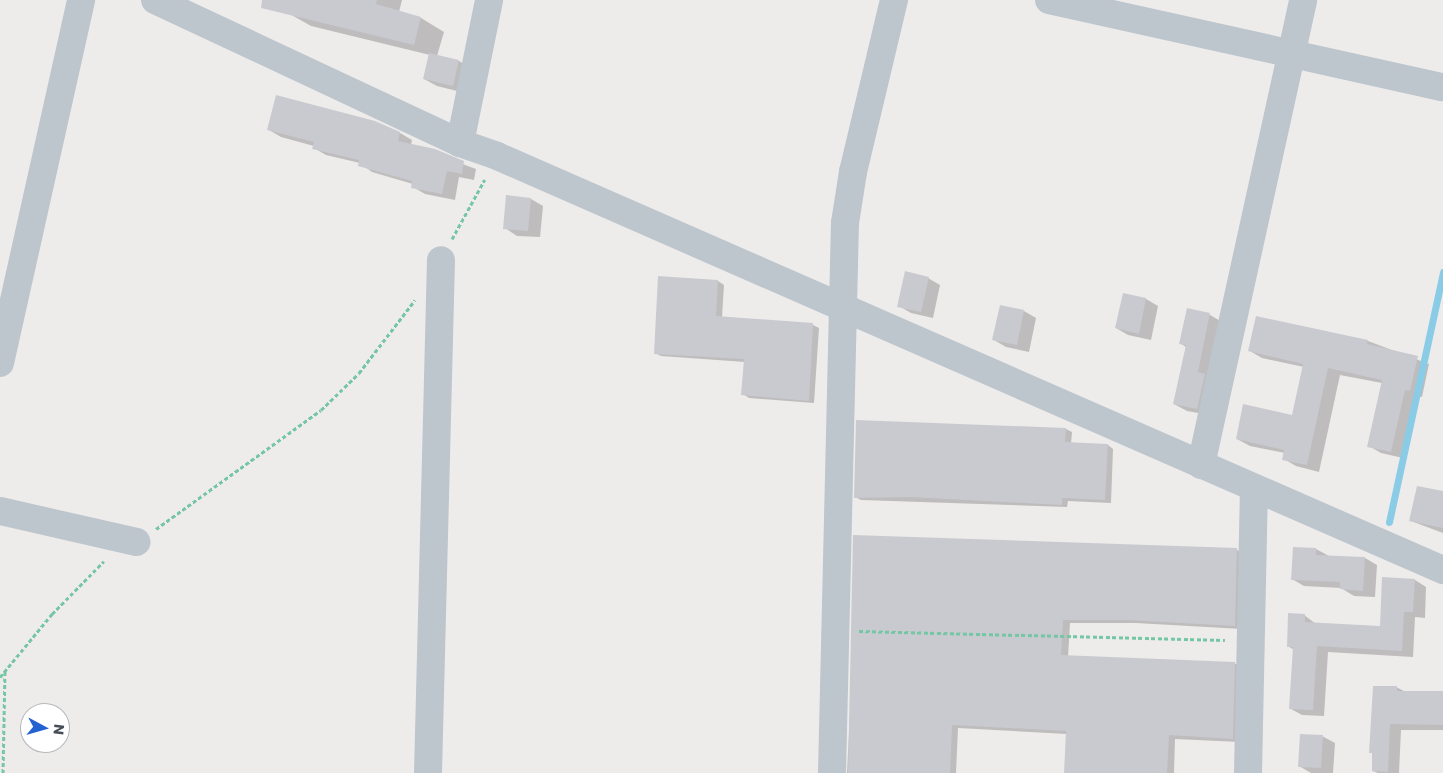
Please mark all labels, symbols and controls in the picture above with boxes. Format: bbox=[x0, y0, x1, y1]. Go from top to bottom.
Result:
north arrow bbox=[20, 703, 70, 753]
text: N bbox=[48, 723, 69, 736]

